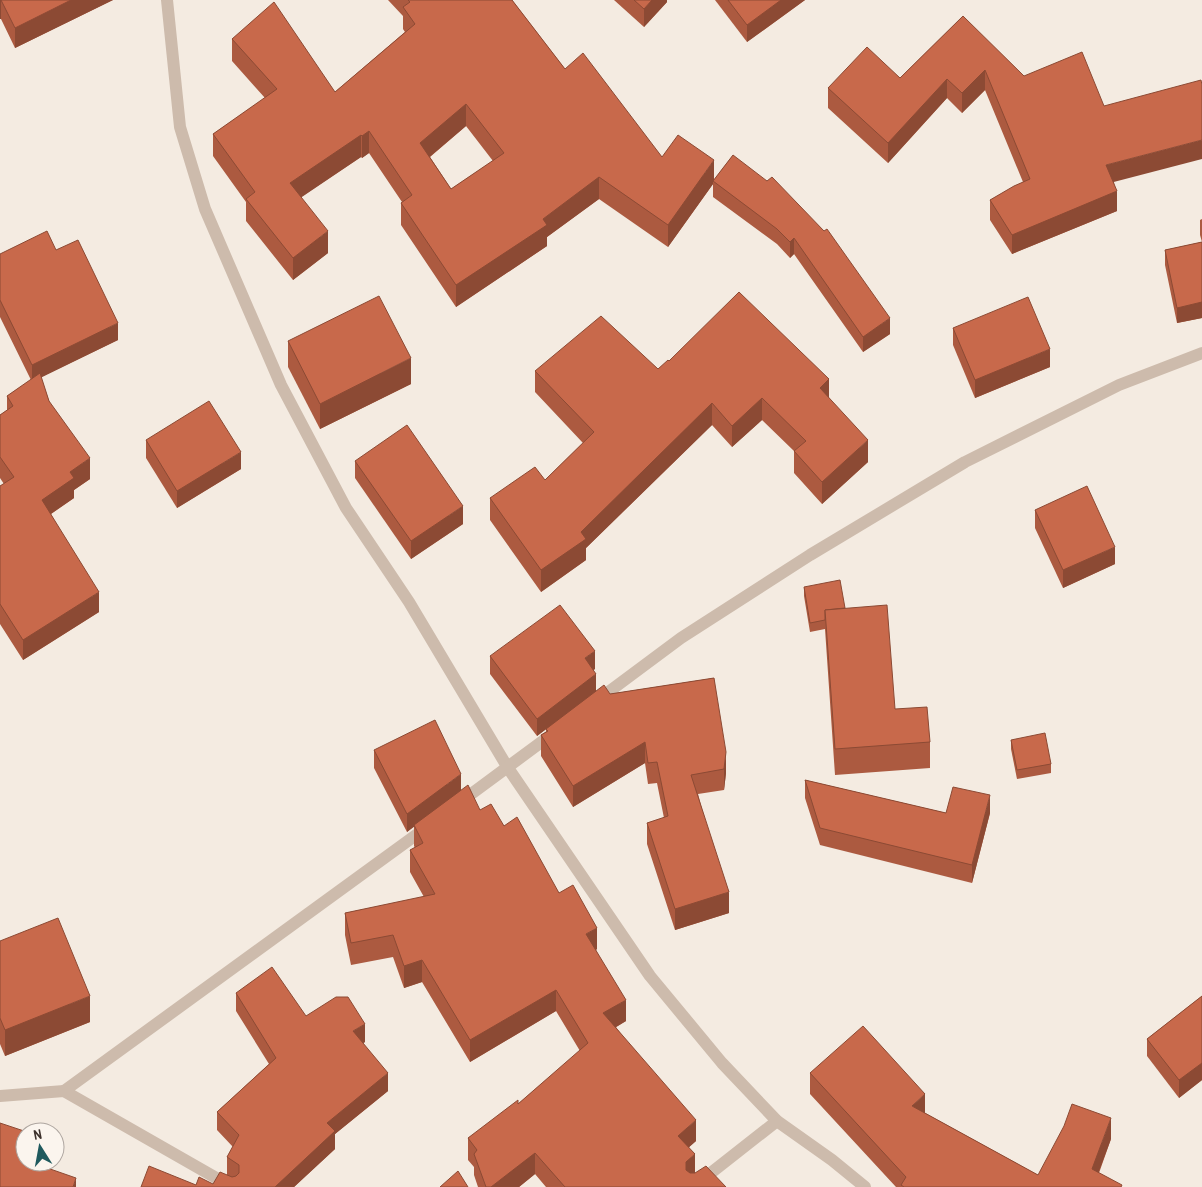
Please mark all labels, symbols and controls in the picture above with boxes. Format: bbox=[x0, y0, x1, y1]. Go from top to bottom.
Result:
north arrow bbox=[15, 1122, 65, 1172]
text: N bbox=[32, 1125, 43, 1144]

